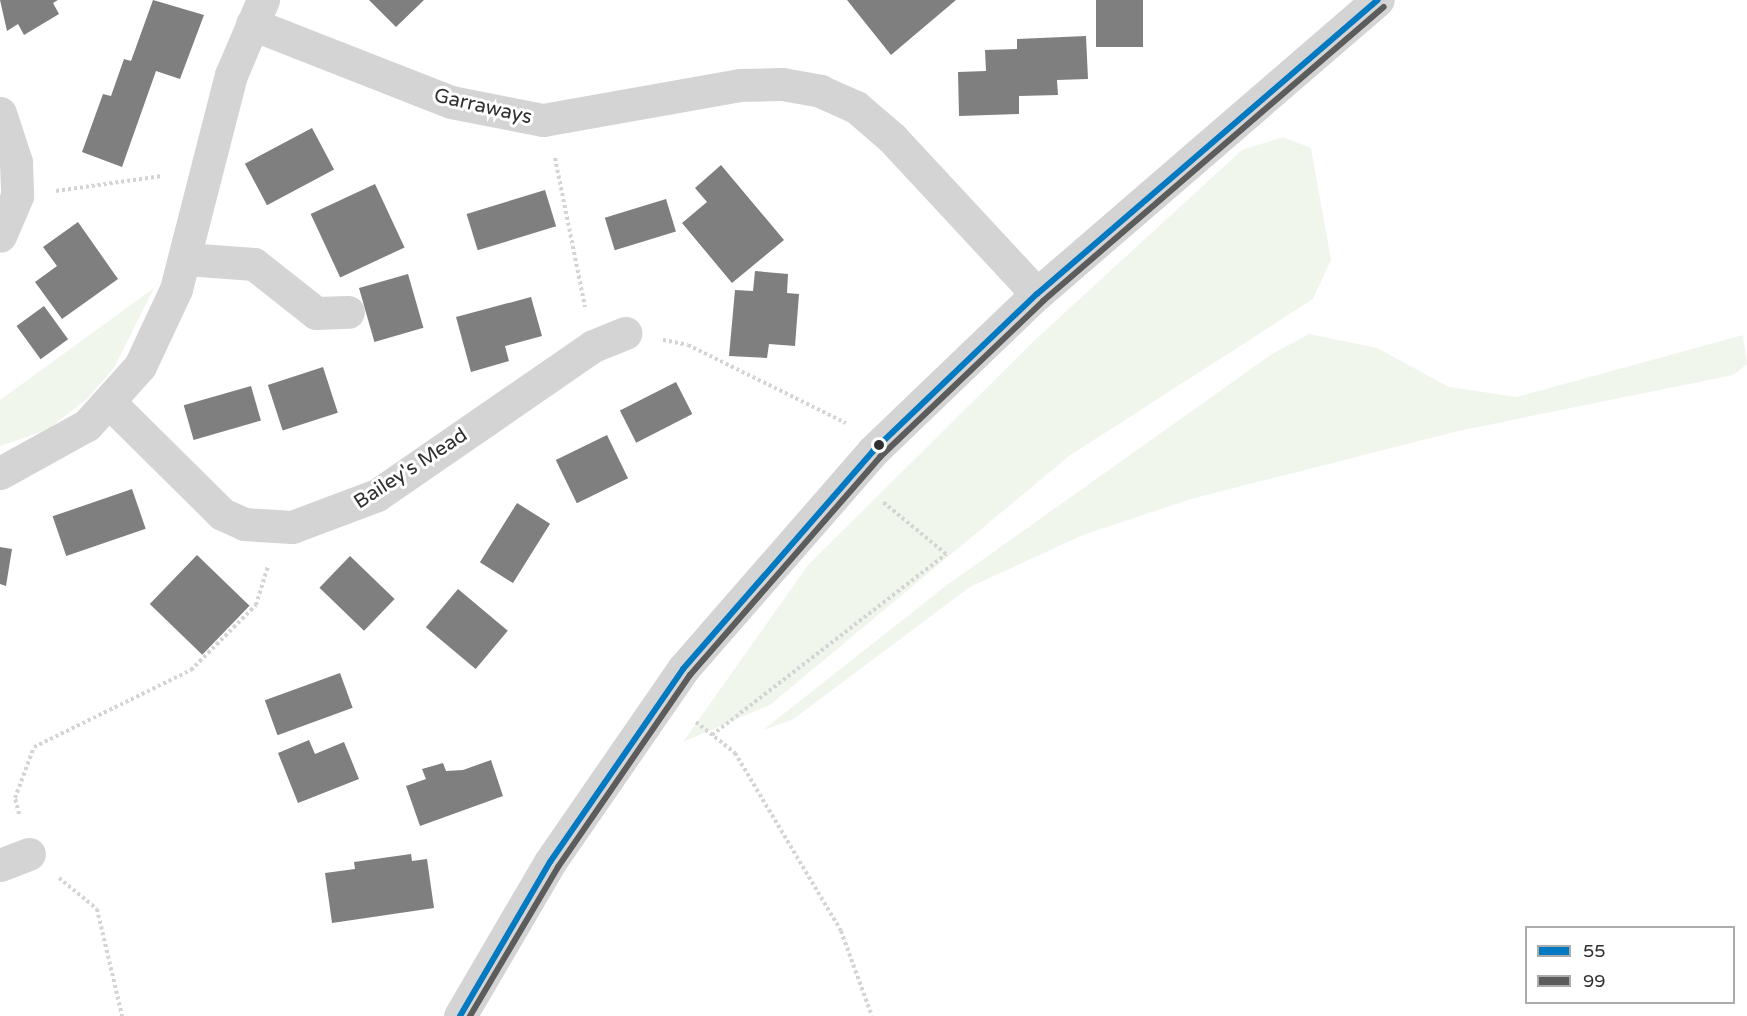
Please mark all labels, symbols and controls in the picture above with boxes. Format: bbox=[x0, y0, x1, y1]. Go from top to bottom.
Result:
street label: Garraways bbox=[432, 84, 534, 130]
street label: Bailey's Mead bbox=[350, 423, 472, 515]
unlabelled marker bbox=[873, 439, 885, 451]
legend bbox=[1525, 926, 1735, 1004]
text: 55 bbox=[1583, 940, 1606, 962]
text: 99 bbox=[1583, 970, 1606, 992]

